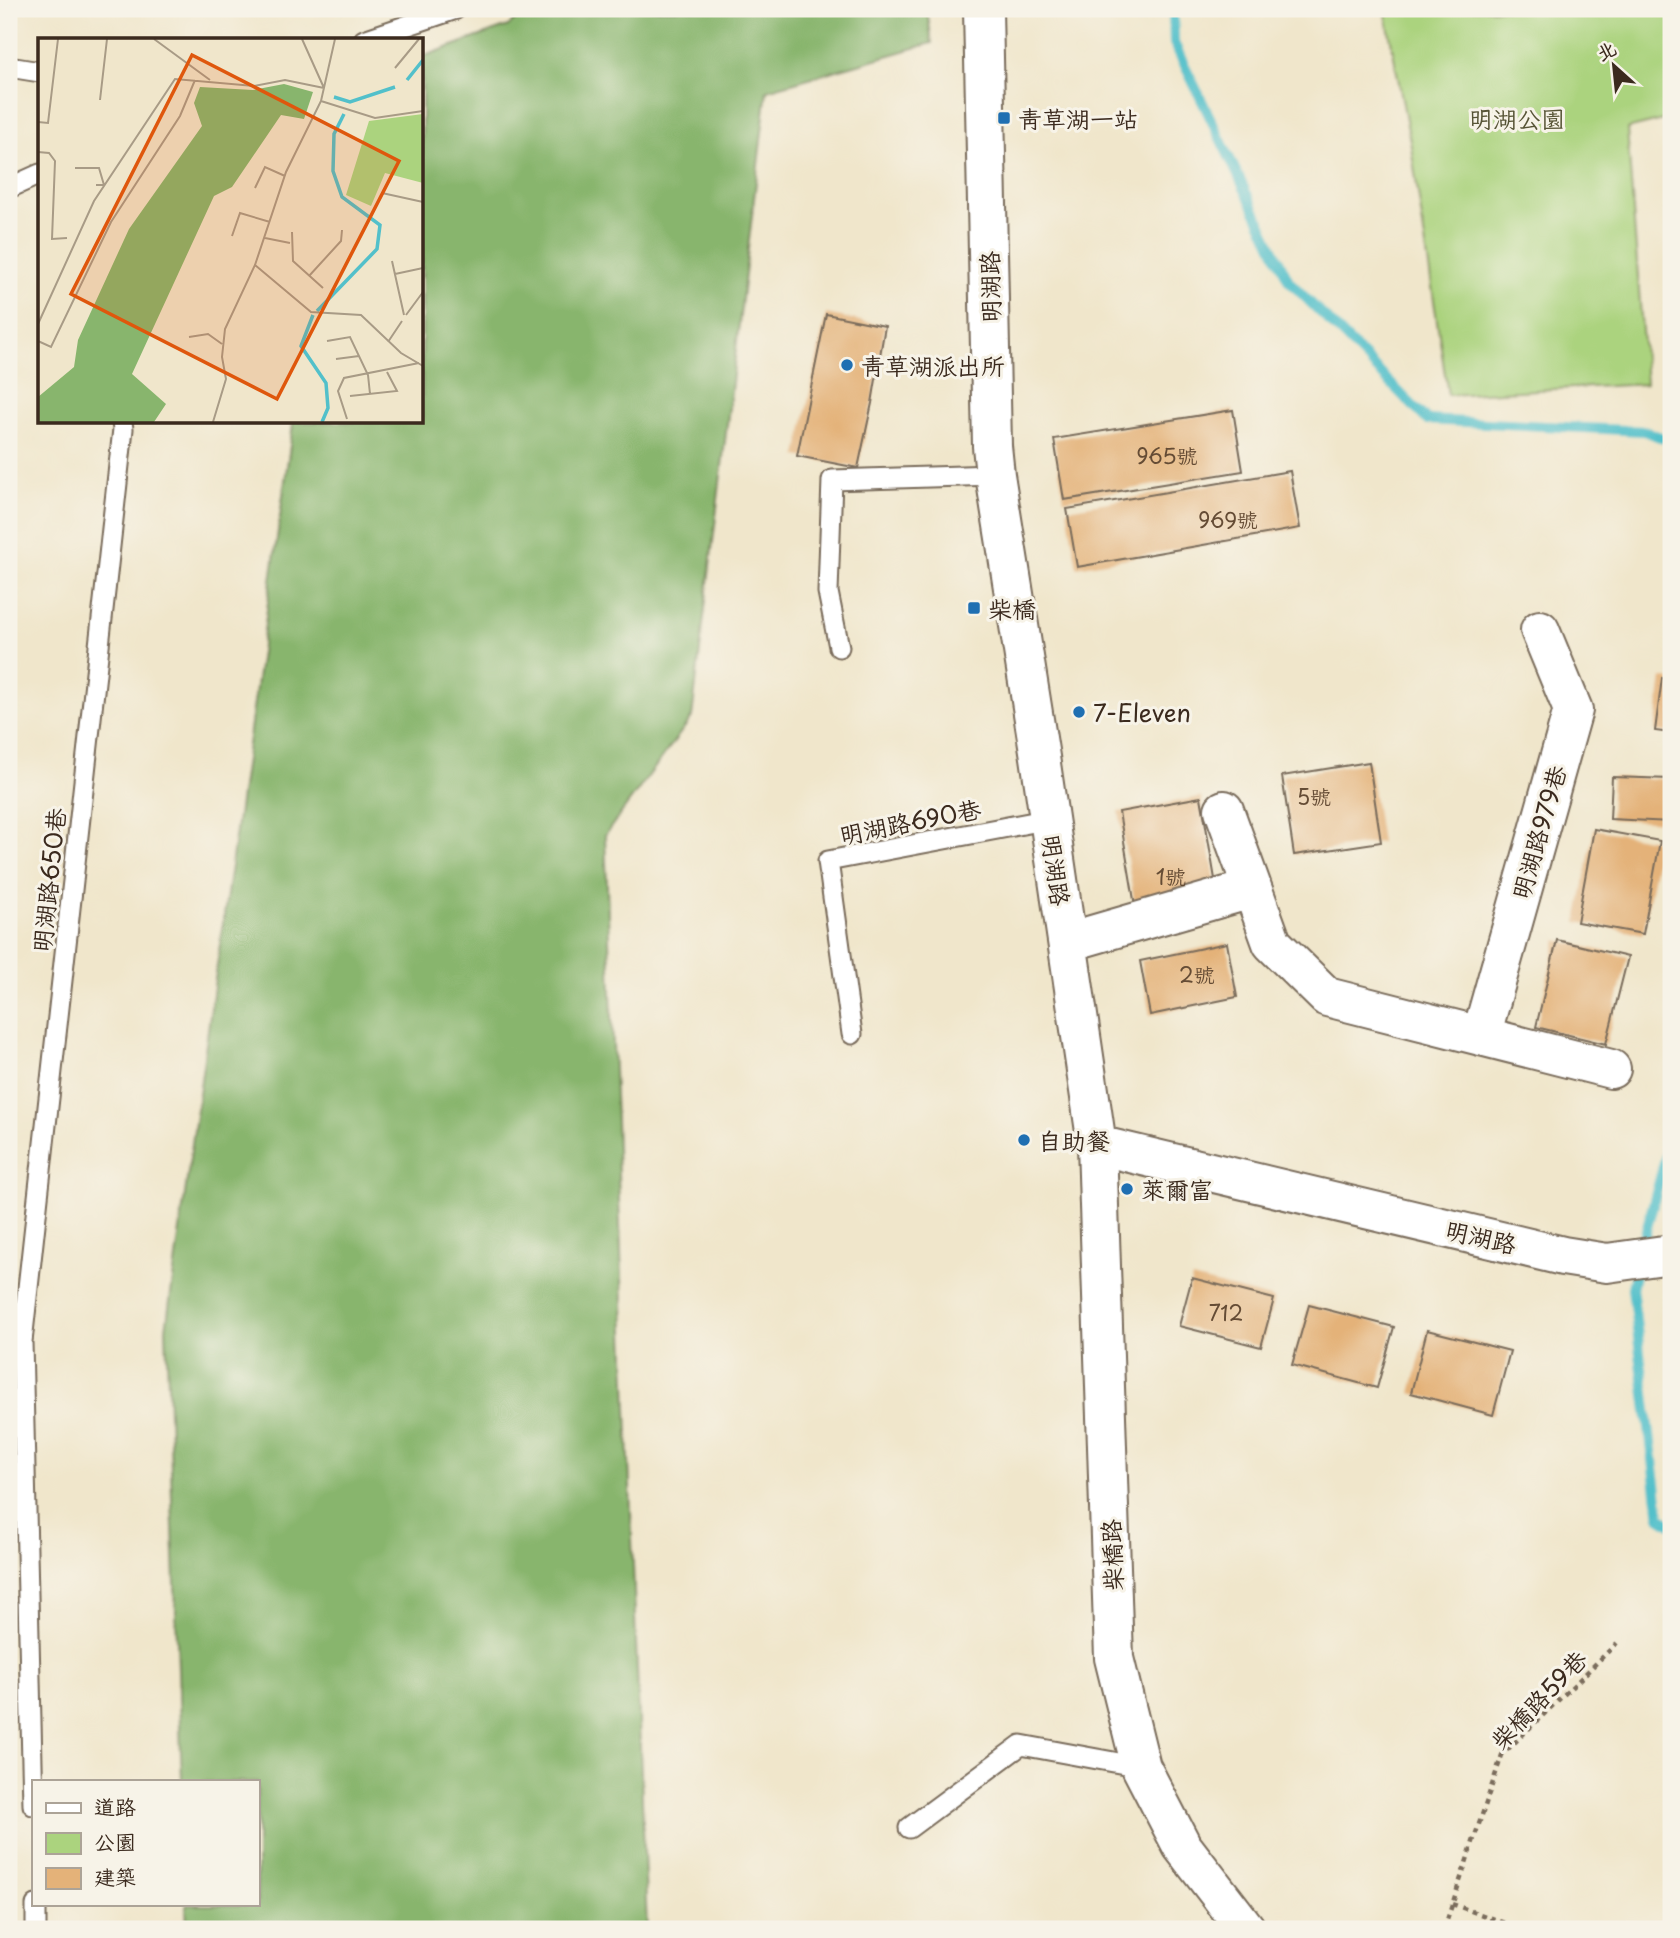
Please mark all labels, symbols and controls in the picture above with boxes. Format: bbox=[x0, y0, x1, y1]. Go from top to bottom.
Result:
north arrow bbox=[1578, 32, 1648, 102]
text: 北 bbox=[1591, 33, 1621, 67]
inset map bbox=[38, 38, 424, 424]
place label: 青草湖一站 bbox=[1018, 100, 1138, 136]
park label: 明湖公園 bbox=[1469, 100, 1565, 136]
marker: 青草湖一站 bbox=[996, 110, 1012, 126]
street label: 明湖路 bbox=[970, 251, 1008, 323]
place label: 青草湖派出所 bbox=[861, 347, 1005, 383]
marker: 青草湖派出所 bbox=[839, 357, 855, 373]
house number: 965號 bbox=[1136, 439, 1198, 471]
house number: 969號 bbox=[1198, 503, 1258, 535]
place label: 柴橋 bbox=[988, 590, 1036, 626]
marker: 柴橋 bbox=[966, 600, 982, 616]
place label: 7-Eleven bbox=[1093, 694, 1191, 730]
marker: 7-Eleven bbox=[1071, 704, 1087, 720]
street label: 明湖路979巷 bbox=[1502, 761, 1574, 903]
house number: 5號 bbox=[1297, 780, 1331, 812]
street label: 明湖路690巷 bbox=[836, 790, 984, 852]
street label: 明湖路650巷 bbox=[23, 806, 73, 954]
street label: 明湖路 bbox=[1034, 832, 1080, 908]
house number: 1號 bbox=[1156, 860, 1186, 892]
house number: 2號 bbox=[1179, 958, 1215, 990]
place label: 自助餐 bbox=[1038, 1122, 1110, 1158]
marker: 自助餐 bbox=[1016, 1132, 1032, 1148]
place label: 萊爾富 bbox=[1141, 1171, 1213, 1207]
marker: 萊爾富 bbox=[1119, 1181, 1135, 1197]
street label: 明湖路 bbox=[1442, 1210, 1520, 1262]
house number: 712 bbox=[1209, 1296, 1243, 1328]
street label: 柴橋路 bbox=[1092, 1518, 1130, 1592]
street label: 柴橋路59巷 bbox=[1481, 1641, 1595, 1757]
legend bbox=[32, 1780, 259, 1906]
text: 道路 bbox=[94, 1790, 136, 1822]
text: 公園 bbox=[94, 1825, 136, 1857]
text: 建築 bbox=[94, 1860, 136, 1892]

